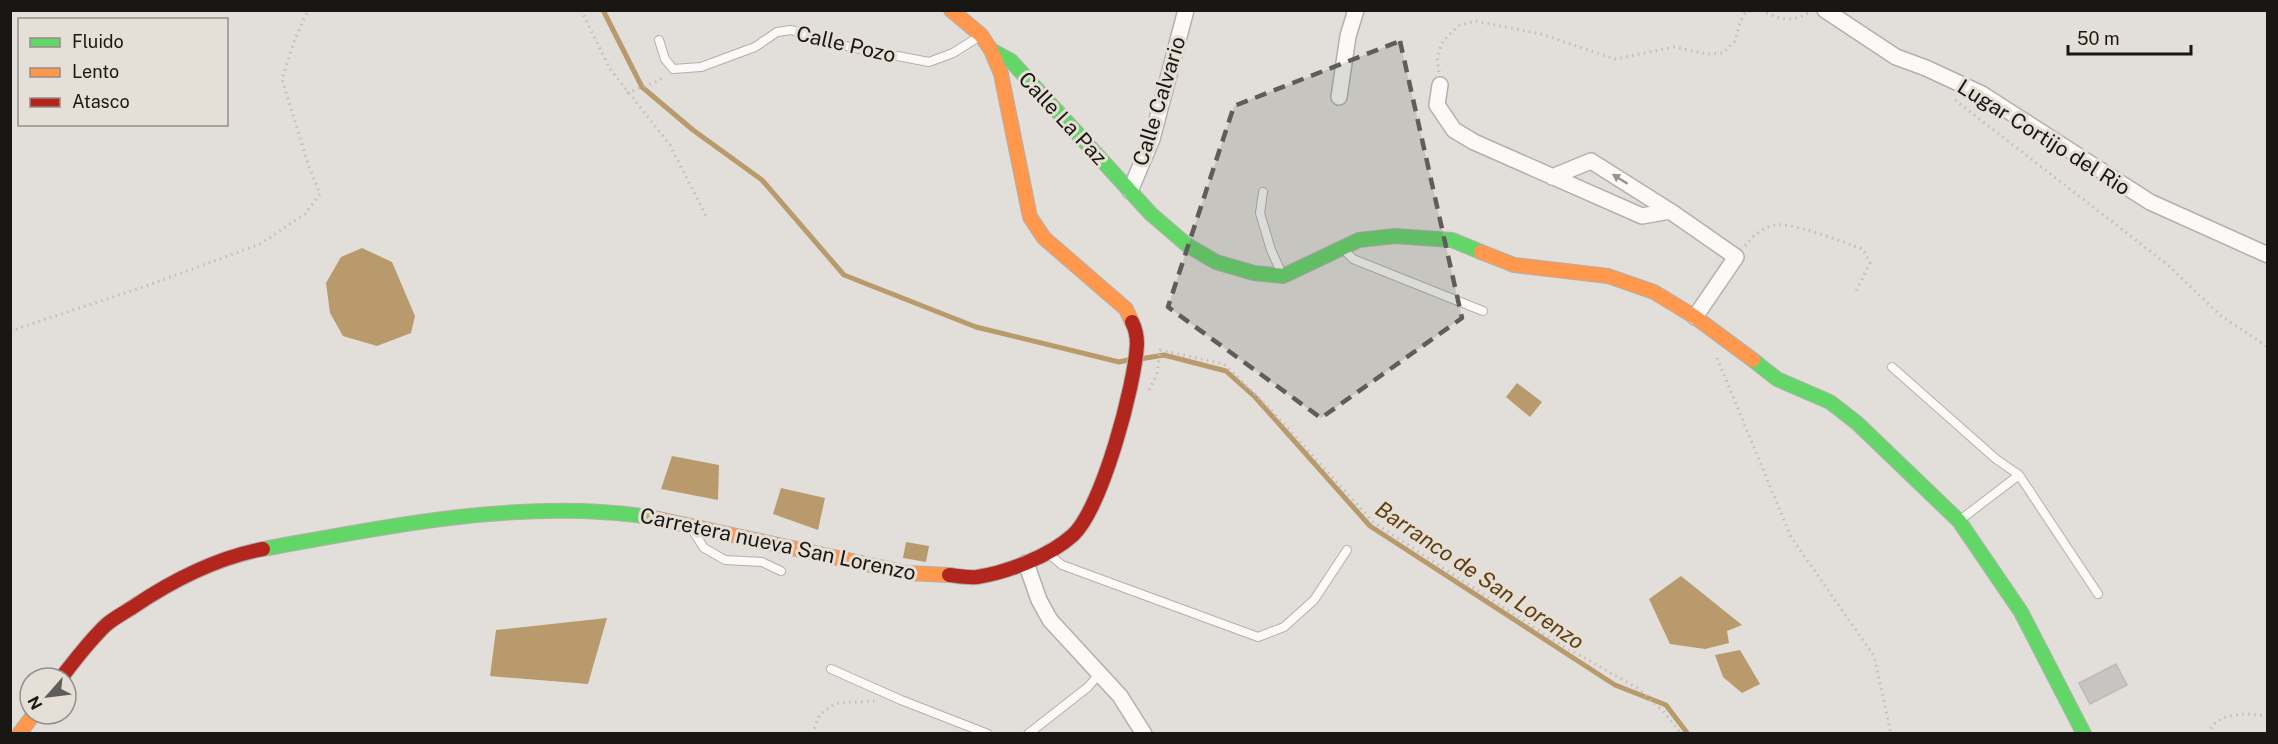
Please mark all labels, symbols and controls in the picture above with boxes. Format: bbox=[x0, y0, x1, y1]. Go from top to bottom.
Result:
legend bbox=[18, 18, 228, 126]
scale bar bbox=[2068, 18, 2191, 56]
street label: Calle Pozo bbox=[794, 20, 898, 68]
text: 50 m bbox=[2077, 28, 2120, 49]
text: Fluido bbox=[72, 31, 124, 52]
street label: Calle Calvario bbox=[1127, 33, 1191, 169]
text: Lento bbox=[72, 61, 119, 82]
street label: Calle La Paz bbox=[1014, 66, 1112, 170]
street label: Lugar Cortijo del Rio bbox=[1953, 74, 2135, 200]
text: Atasco bbox=[72, 91, 130, 112]
one-way arrow bbox=[1612, 174, 1628, 185]
water label: Barranco de San Lorenzo bbox=[1371, 495, 1589, 655]
street label: Carretera nueva San Lorenzo bbox=[638, 503, 918, 585]
north arrow bbox=[18, 666, 78, 726]
text: N bbox=[24, 693, 47, 713]

